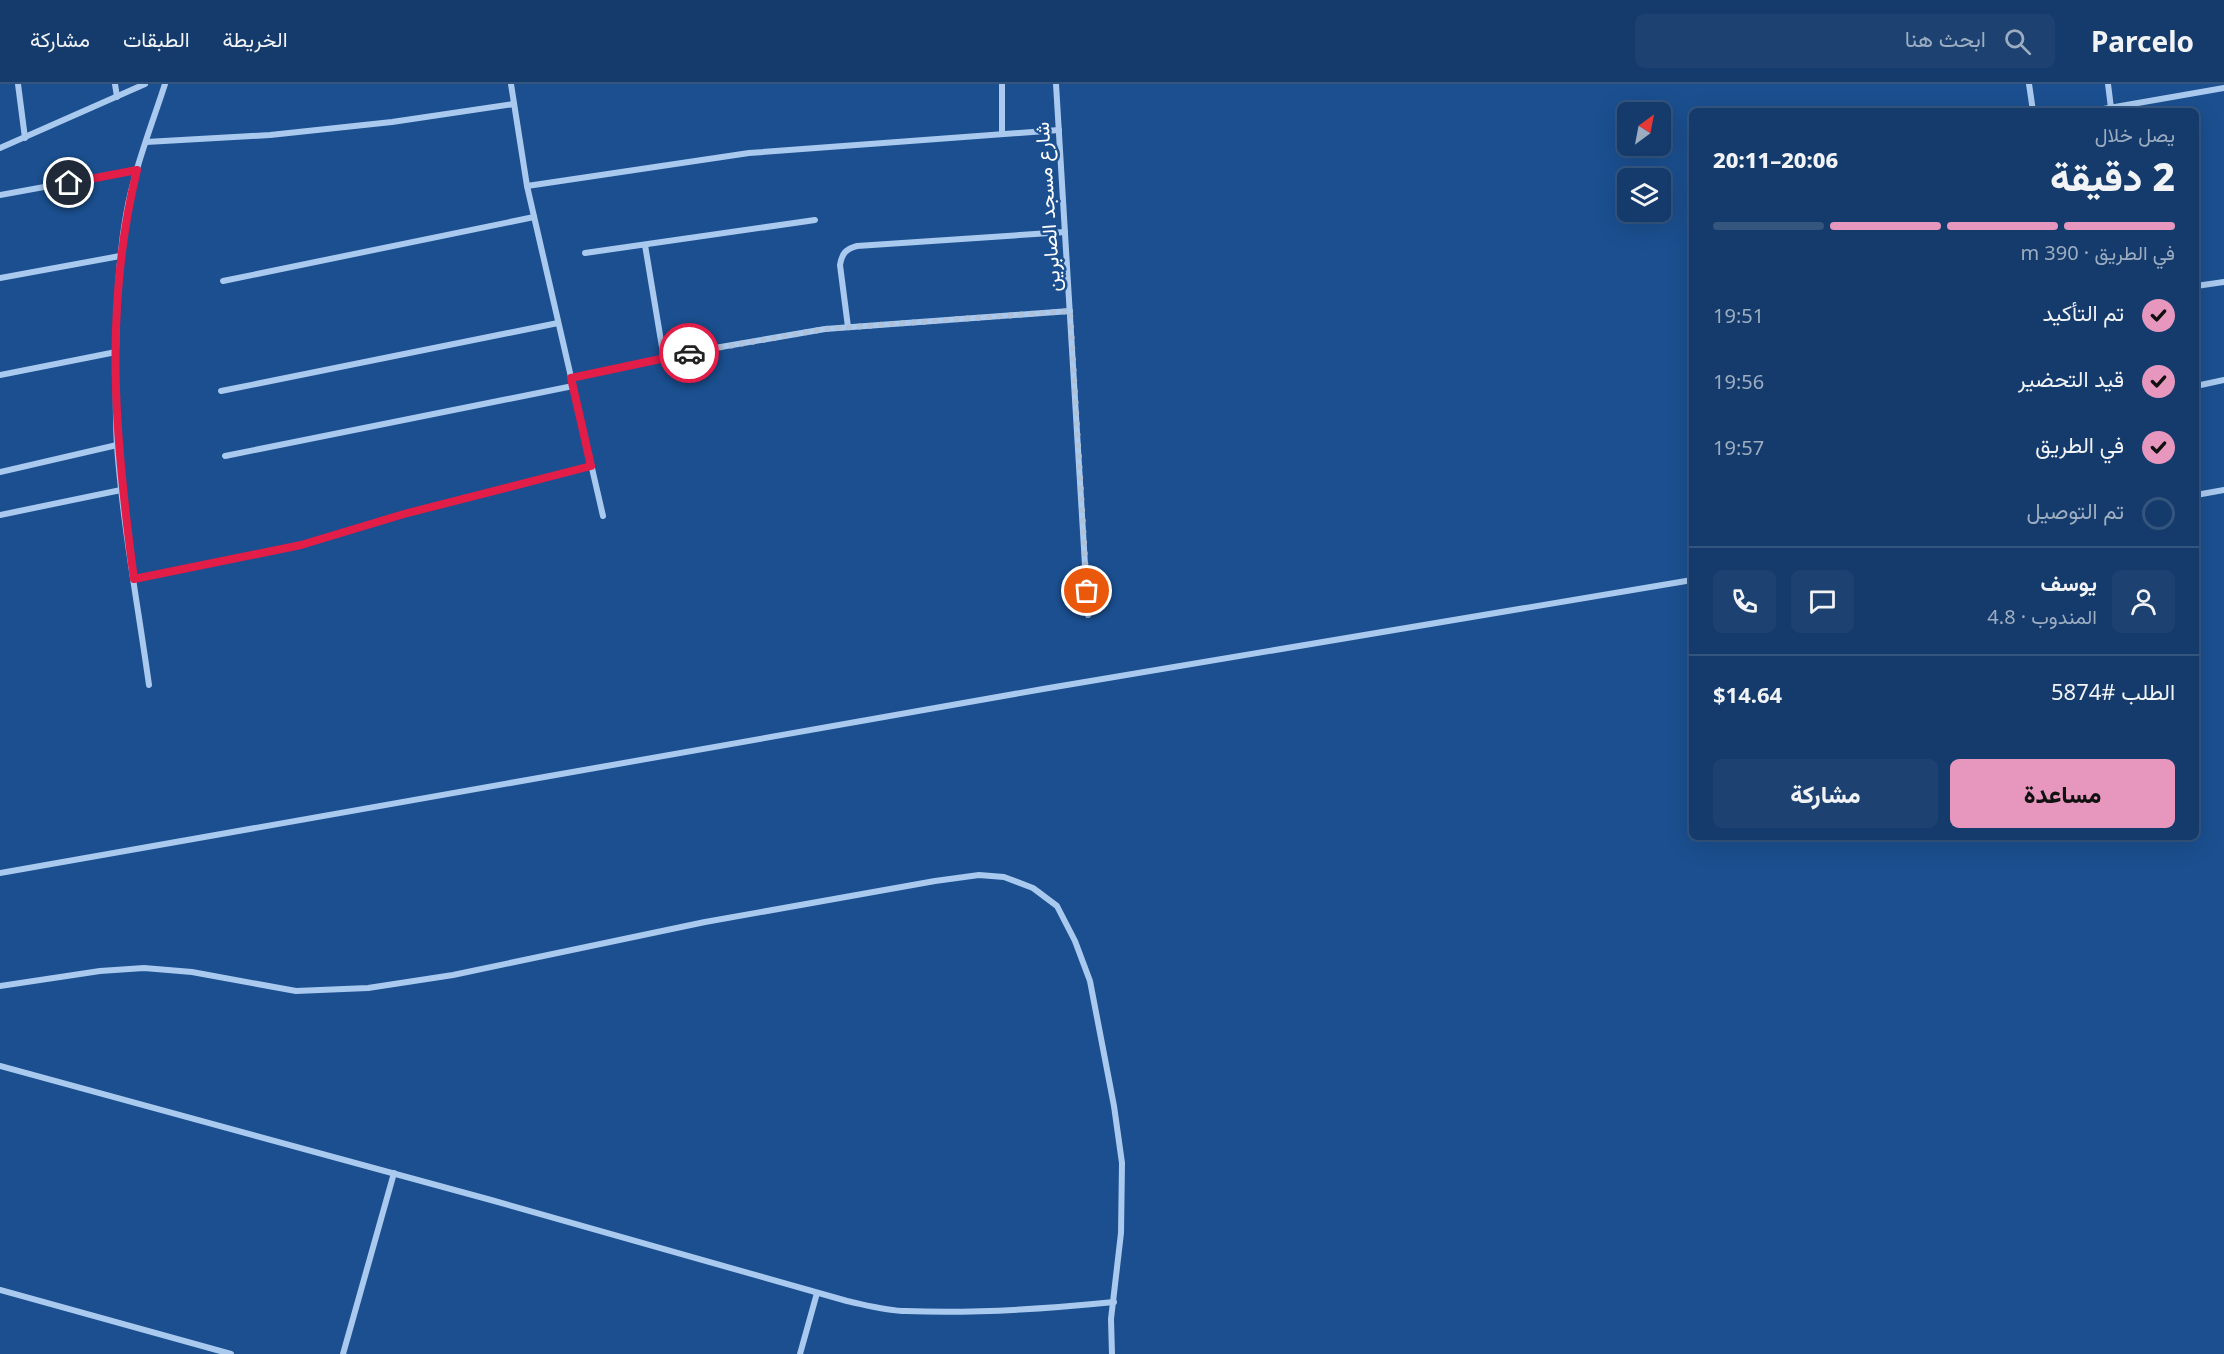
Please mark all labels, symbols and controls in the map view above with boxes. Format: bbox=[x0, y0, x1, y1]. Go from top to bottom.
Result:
search box bbox=[1635, 14, 2055, 68]
text: Parcelo bbox=[2091, 22, 2194, 60]
text: ابحث هنا bbox=[1905, 23, 1986, 53]
text: مشاركة bbox=[30, 25, 90, 53]
text: الطبقات bbox=[123, 25, 190, 53]
text: الخريطة bbox=[223, 25, 288, 53]
icon: search bbox=[2001, 25, 2034, 58]
north arrow bbox=[1617, 102, 1671, 156]
map controls bbox=[1617, 102, 1671, 222]
street label: شارع مسجد الصابرين bbox=[1028, 121, 1067, 293]
text: يصل خلال bbox=[2095, 121, 2175, 148]
text: 20:06–20:11 bbox=[1713, 144, 1838, 174]
text: 2 دقيقة bbox=[2050, 149, 2175, 202]
pin bbox=[43, 157, 94, 208]
icon: home bbox=[52, 166, 85, 199]
button: layers bbox=[1617, 168, 1671, 222]
text: في الطريق · 390 m bbox=[2020, 239, 2175, 266]
text: تم التأكيد bbox=[2043, 297, 2124, 327]
icon: check bbox=[2142, 299, 2175, 332]
text: 19:51 bbox=[1713, 302, 1764, 329]
courier bbox=[659, 323, 719, 383]
icon: car bbox=[673, 337, 706, 370]
text: قيد التحضير bbox=[2018, 363, 2124, 393]
icon: check bbox=[2142, 365, 2175, 398]
text: 19:56 bbox=[1713, 368, 1764, 395]
text: في الطريق bbox=[2035, 429, 2124, 459]
icon: check bbox=[2142, 431, 2175, 464]
text: 19:57 bbox=[1713, 434, 1764, 461]
text: تم التوصيل bbox=[2027, 495, 2124, 525]
pin bbox=[1061, 565, 1112, 616]
text: يوسف bbox=[2041, 567, 2097, 597]
button: phone bbox=[1713, 570, 1776, 633]
button: chat bbox=[1791, 570, 1854, 633]
button: person bbox=[2112, 570, 2175, 633]
icon: bag bbox=[1070, 574, 1103, 607]
text: المندوب · 4.8 bbox=[1987, 603, 2097, 630]
text: الطلب #5874 bbox=[2051, 676, 2175, 706]
text: $14.64 bbox=[1713, 679, 1782, 709]
button: مشاركة bbox=[1713, 759, 1938, 828]
button: مساعدة bbox=[1950, 759, 2175, 828]

